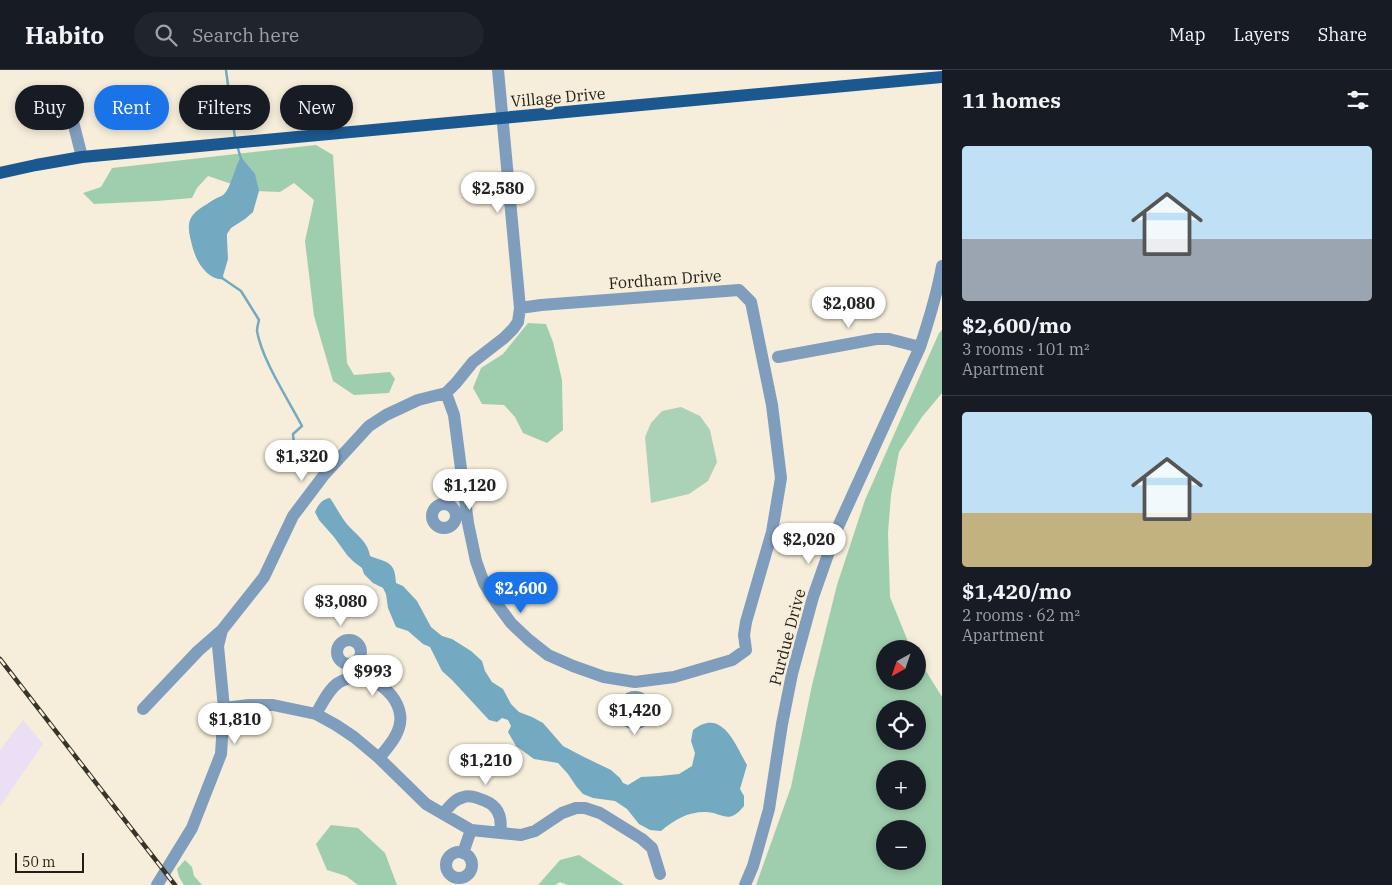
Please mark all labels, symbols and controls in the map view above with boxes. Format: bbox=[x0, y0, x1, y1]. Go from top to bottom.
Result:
search box bbox=[134, 12, 484, 57]
text: Habito bbox=[25, 19, 104, 51]
icon: search bbox=[152, 21, 180, 49]
text: Search here bbox=[192, 23, 299, 47]
text: Map bbox=[1169, 23, 1206, 46]
text: Layers bbox=[1234, 23, 1290, 46]
text: Share bbox=[1318, 23, 1367, 46]
street label: Village Drive bbox=[510, 83, 606, 111]
chip: Buy bbox=[15, 85, 84, 130]
chip: Rent bbox=[94, 85, 169, 130]
chip: Filters bbox=[179, 85, 270, 130]
chip: New bbox=[280, 85, 353, 130]
text: 11 homes bbox=[962, 86, 1061, 114]
icon: filters bbox=[1344, 86, 1372, 114]
pin: $2,580 bbox=[457, 172, 539, 214]
text: $2,580 bbox=[472, 178, 524, 198]
icon: home bbox=[1122, 179, 1212, 269]
street label: Fordham Drive bbox=[608, 265, 722, 293]
pin: $2,080 bbox=[808, 286, 890, 329]
text: $2,080 bbox=[823, 293, 875, 313]
text: $2,600/mo bbox=[962, 311, 1071, 339]
text: 3 rooms · 101 m² bbox=[962, 339, 1090, 359]
text: Apartment bbox=[962, 359, 1044, 379]
pin: $1,320 bbox=[261, 440, 343, 482]
icon: home bbox=[1122, 444, 1212, 534]
text: $1,320 bbox=[276, 446, 328, 466]
pin: $1,120 bbox=[429, 468, 511, 511]
text: $1,120 bbox=[444, 475, 496, 495]
pin: $2,020 bbox=[768, 522, 850, 565]
text: $2,020 bbox=[783, 529, 835, 549]
pin: $2,600 bbox=[480, 572, 562, 614]
text: $1,420/mo bbox=[962, 577, 1071, 605]
text: $2,600 bbox=[495, 578, 547, 598]
pin: $3,080 bbox=[300, 584, 382, 627]
street label: Purdue Drive bbox=[764, 586, 810, 688]
text: $3,080 bbox=[315, 591, 367, 611]
text: 2 rooms · 62 m² bbox=[962, 605, 1080, 625]
text: Apartment bbox=[962, 625, 1044, 645]
north arrow bbox=[876, 640, 926, 690]
map controls bbox=[876, 640, 926, 870]
pin: $993 bbox=[343, 654, 403, 697]
text: $993 bbox=[354, 661, 392, 681]
pin: $1,420 bbox=[594, 694, 676, 736]
text: $1,420 bbox=[609, 700, 661, 720]
button: locate bbox=[876, 700, 926, 750]
pin: $1,810 bbox=[194, 702, 276, 745]
text: $1,810 bbox=[209, 709, 261, 729]
pin: $1,210 bbox=[445, 744, 527, 786]
text: $1,210 bbox=[460, 750, 512, 770]
button: + bbox=[876, 760, 926, 810]
button: − bbox=[876, 820, 926, 870]
scale bar bbox=[15, 850, 84, 873]
text: 50 m bbox=[22, 853, 55, 871]

